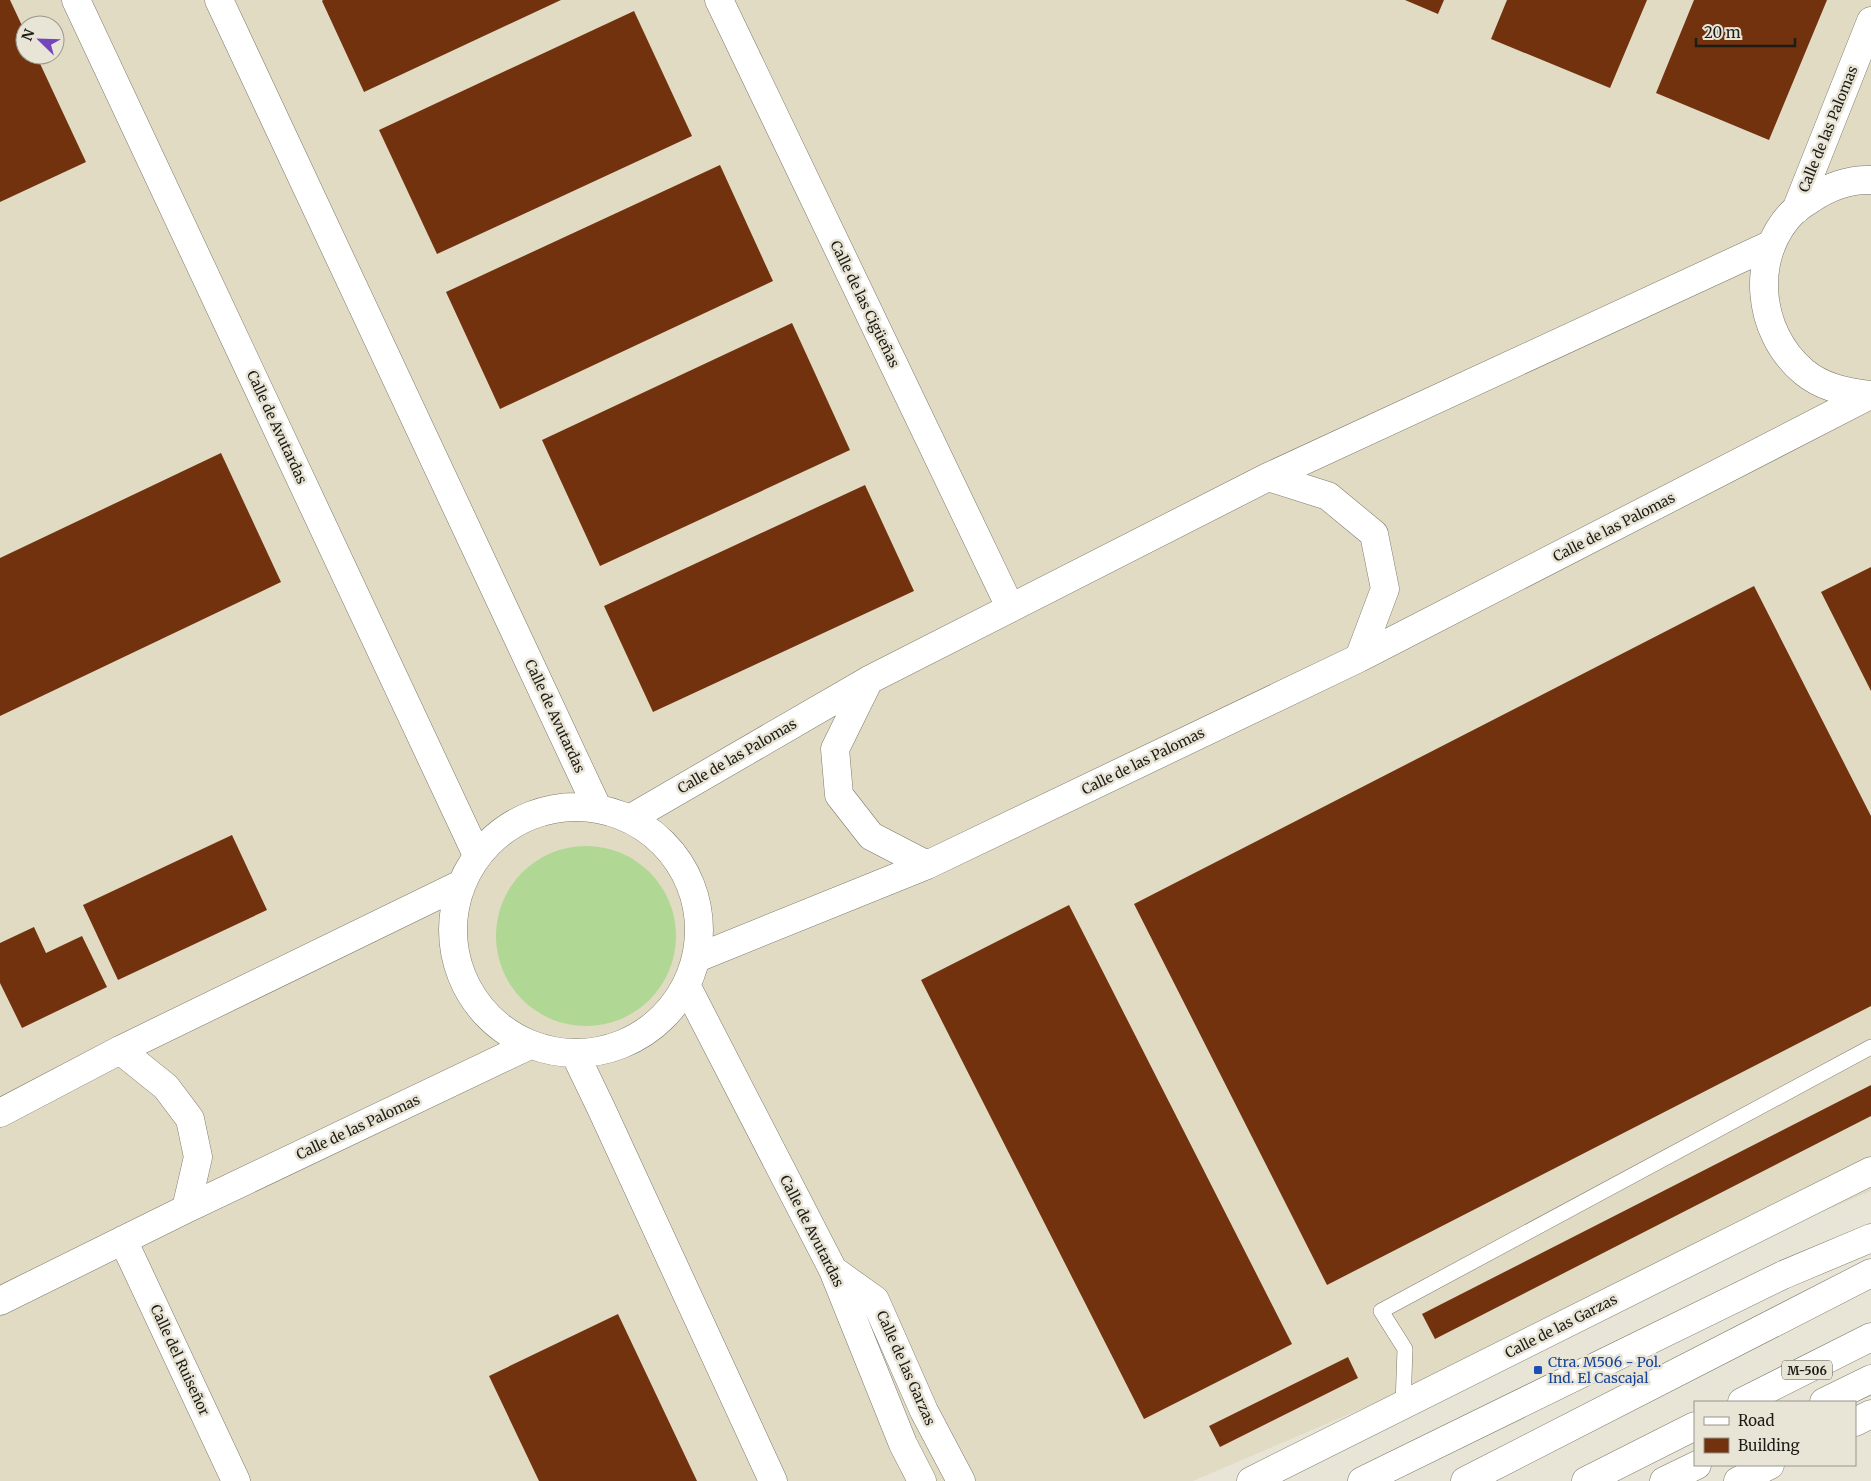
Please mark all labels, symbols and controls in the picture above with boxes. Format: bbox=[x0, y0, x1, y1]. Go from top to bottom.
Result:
north arrow bbox=[15, 15, 65, 65]
scale bar bbox=[1696, 15, 1795, 47]
text: 20 m bbox=[1704, 23, 1741, 42]
text: N bbox=[18, 26, 38, 44]
street label: Calle de las Palomas bbox=[1794, 63, 1862, 195]
street label: Calle de las Cigüeñas bbox=[826, 238, 904, 371]
street label: Calle de Avutardas bbox=[243, 367, 311, 487]
street label: Calle de las Palomas bbox=[1550, 488, 1678, 566]
street label: Calle de Avutardas bbox=[521, 656, 589, 776]
street label: Calle de las Palomas bbox=[674, 715, 800, 797]
street label: Calle de las Palomas bbox=[1079, 723, 1208, 799]
street label: Calle de las Palomas bbox=[293, 1090, 423, 1164]
street label: Calle de Avutardas bbox=[776, 1172, 848, 1290]
street label: Calle de las Garzas bbox=[1502, 1290, 1620, 1362]
street label: Calle del Ruiseñor bbox=[146, 1302, 214, 1418]
street label: Calle de las Garzas bbox=[873, 1308, 939, 1428]
place label: Ctra. M506 - Pol. Ind. El Cascajal bbox=[1548, 1353, 1661, 1387]
road number: M-506 bbox=[1782, 1360, 1832, 1380]
marker: Ctra. M506 - Pol. Ind. El Cascajal bbox=[1532, 1364, 1544, 1376]
legend bbox=[1694, 1401, 1856, 1466]
text: Road bbox=[1738, 1411, 1774, 1430]
text: Building bbox=[1738, 1436, 1800, 1455]

